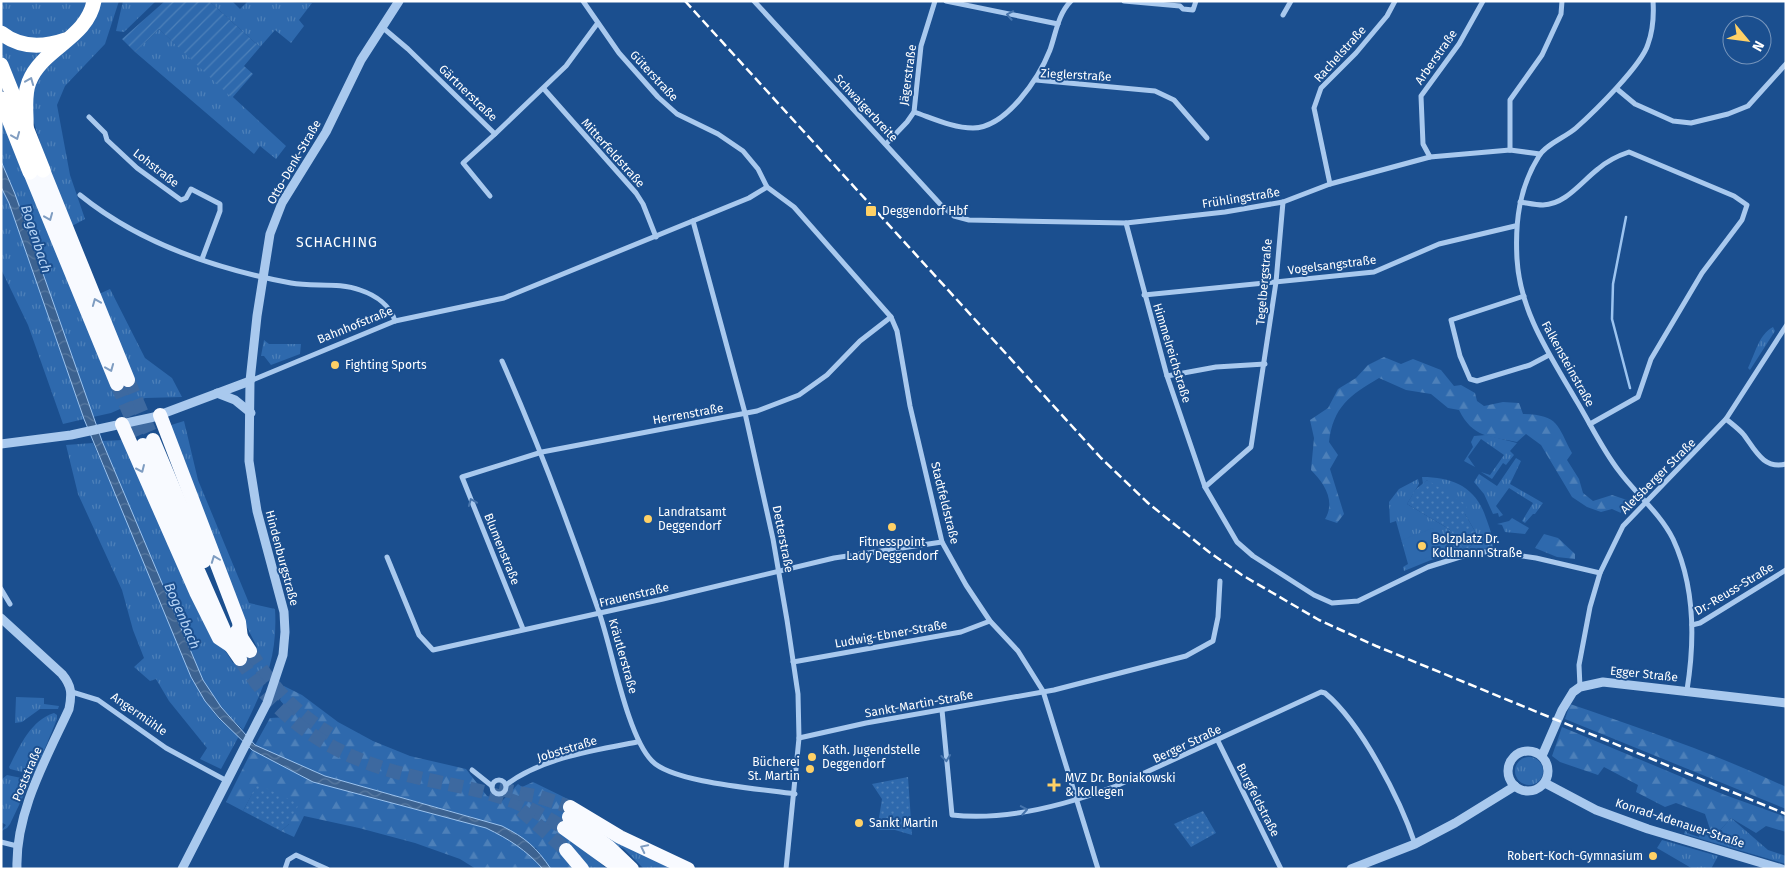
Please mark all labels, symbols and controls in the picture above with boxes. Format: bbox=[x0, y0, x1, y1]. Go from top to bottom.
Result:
one-way arrow bbox=[1006, 11, 1015, 21]
north arrow bbox=[1722, 15, 1772, 65]
street label: Rachelstraße bbox=[1311, 23, 1369, 85]
street label: Arberstraße bbox=[1412, 27, 1460, 87]
text: N bbox=[1748, 38, 1768, 54]
street label: Jägerstraße bbox=[897, 44, 919, 106]
street label: Güterstraße bbox=[627, 48, 681, 104]
street label: Gärtnerstraße bbox=[436, 62, 500, 124]
street label: Zieglerstraße bbox=[1040, 66, 1112, 84]
street label: Schwaigerbreite bbox=[831, 71, 901, 145]
one-way arrow bbox=[24, 77, 34, 86]
street label: Mitterfeldstraße bbox=[578, 116, 648, 190]
street label: Otto-Denk-Straße bbox=[264, 117, 324, 207]
one-way arrow bbox=[10, 131, 20, 139]
street label: Lohstraße bbox=[130, 146, 182, 190]
street label: Frühlingstraße bbox=[1201, 185, 1281, 211]
water label: Bogenbach bbox=[17, 203, 55, 275]
marker: Deggendorf Hbf bbox=[864, 204, 878, 218]
place label: Deggendorf Hbf bbox=[882, 204, 968, 218]
one-way arrow bbox=[42, 212, 53, 221]
district label: SCHACHING bbox=[296, 234, 378, 251]
street label: Tegelbergstraße bbox=[1253, 238, 1275, 326]
street label: Vogelsangstraße bbox=[1287, 253, 1377, 277]
one-way arrow bbox=[92, 298, 103, 307]
street label: Himmelreichstraße bbox=[1150, 301, 1194, 405]
street label: Bahnhofstraße bbox=[315, 303, 395, 347]
street label: Falkensteinstraße bbox=[1539, 319, 1597, 409]
place label: Fighting Sports bbox=[345, 358, 427, 372]
marker: Fighting Sports bbox=[329, 359, 341, 371]
one-way arrow bbox=[104, 363, 114, 371]
street label: Herrenstraße bbox=[652, 401, 724, 427]
street label: Aletsberger Straße bbox=[1617, 435, 1699, 517]
street label: Stadtfeldstraße bbox=[928, 460, 962, 546]
one-way arrow bbox=[134, 464, 145, 473]
one-way arrow bbox=[468, 499, 478, 507]
street label: Detterstraße bbox=[770, 504, 796, 574]
place label: Landratsamt Deggendorf bbox=[658, 505, 727, 533]
street label: Hindenburgstraße bbox=[263, 509, 301, 607]
street label: Blumenstraße bbox=[481, 511, 523, 587]
marker: Landratsamt Deggendorf bbox=[642, 513, 654, 525]
marker: Fitnesspoint Lady Deggendorf bbox=[886, 521, 898, 533]
place label: Bolzplatz Dr. Kollmann Straße bbox=[1432, 532, 1522, 560]
place label: Fitnesspoint Lady Deggendorf bbox=[846, 535, 939, 563]
marker: Bolzplatz Dr. Kollmann Straße bbox=[1416, 540, 1428, 552]
one-way arrow bbox=[211, 555, 221, 563]
street label: Dr.-Reuss-Straße bbox=[1692, 560, 1776, 618]
water label: Bogenbach bbox=[160, 580, 204, 652]
street label: Frauenstraße bbox=[598, 580, 670, 610]
street label: Kräutlerstraße bbox=[606, 617, 640, 695]
street label: Ludwig-Ebner-Straße bbox=[834, 617, 948, 651]
street label: Egger Straße bbox=[1609, 663, 1679, 685]
street label: Sankt-Martin-Straße bbox=[864, 688, 974, 720]
street label: Angermühle bbox=[108, 689, 170, 739]
street label: Berger Straße bbox=[1151, 722, 1223, 766]
street label: Jobststraße bbox=[535, 733, 599, 765]
place label: Kath. Jugendstelle Deggendorf bbox=[822, 743, 920, 771]
street label: Poststraße bbox=[9, 745, 45, 803]
marker: Kath. Jugendstelle Deggendorf bbox=[806, 751, 818, 763]
place label: Bücherei St. Martin bbox=[748, 755, 800, 783]
one-way arrow bbox=[940, 755, 951, 763]
street label: Burgfeldstraße bbox=[1234, 761, 1282, 839]
marker: Bücherei St. Martin bbox=[804, 763, 816, 775]
place label: MVZ Dr. Boniakowski & Kollegen bbox=[1065, 771, 1176, 799]
marker: MVZ Dr. Boniakowski & Kollegen bbox=[1047, 778, 1061, 792]
street label: Konrad-Adenauer-Straße bbox=[1614, 795, 1746, 851]
one-way arrow bbox=[1020, 806, 1028, 816]
place label: Sankt Martin bbox=[869, 816, 938, 830]
marker: Sankt Martin bbox=[853, 817, 865, 829]
one-way arrow bbox=[640, 844, 649, 854]
place label: Robert-Koch-Gymnasium bbox=[1507, 849, 1643, 863]
marker: Robert-Koch-Gymnasium bbox=[1647, 850, 1659, 862]

